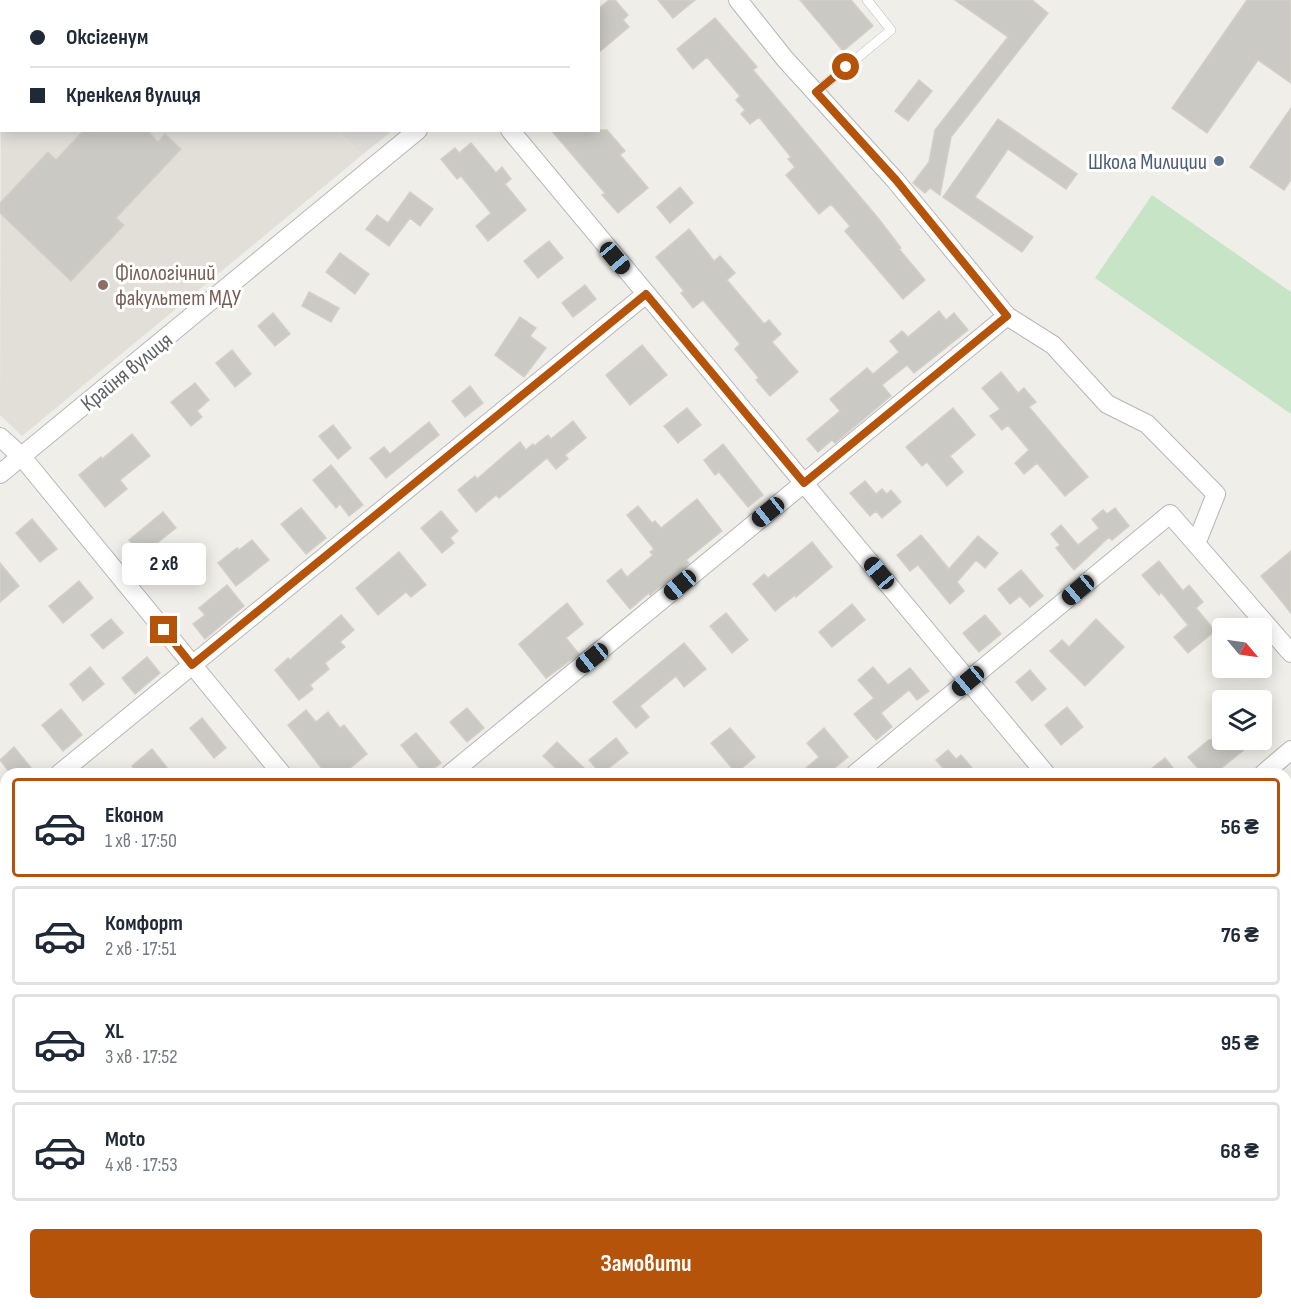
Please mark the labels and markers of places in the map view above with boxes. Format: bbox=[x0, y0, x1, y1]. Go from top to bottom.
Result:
place label: Школа Милиции bbox=[1088, 149, 1207, 176]
marker: Школа Милиции bbox=[1212, 154, 1226, 168]
place label: Філологічний факультет МДУ bbox=[115, 260, 242, 312]
marker: Філологічний факультет МДУ bbox=[96, 278, 110, 292]

